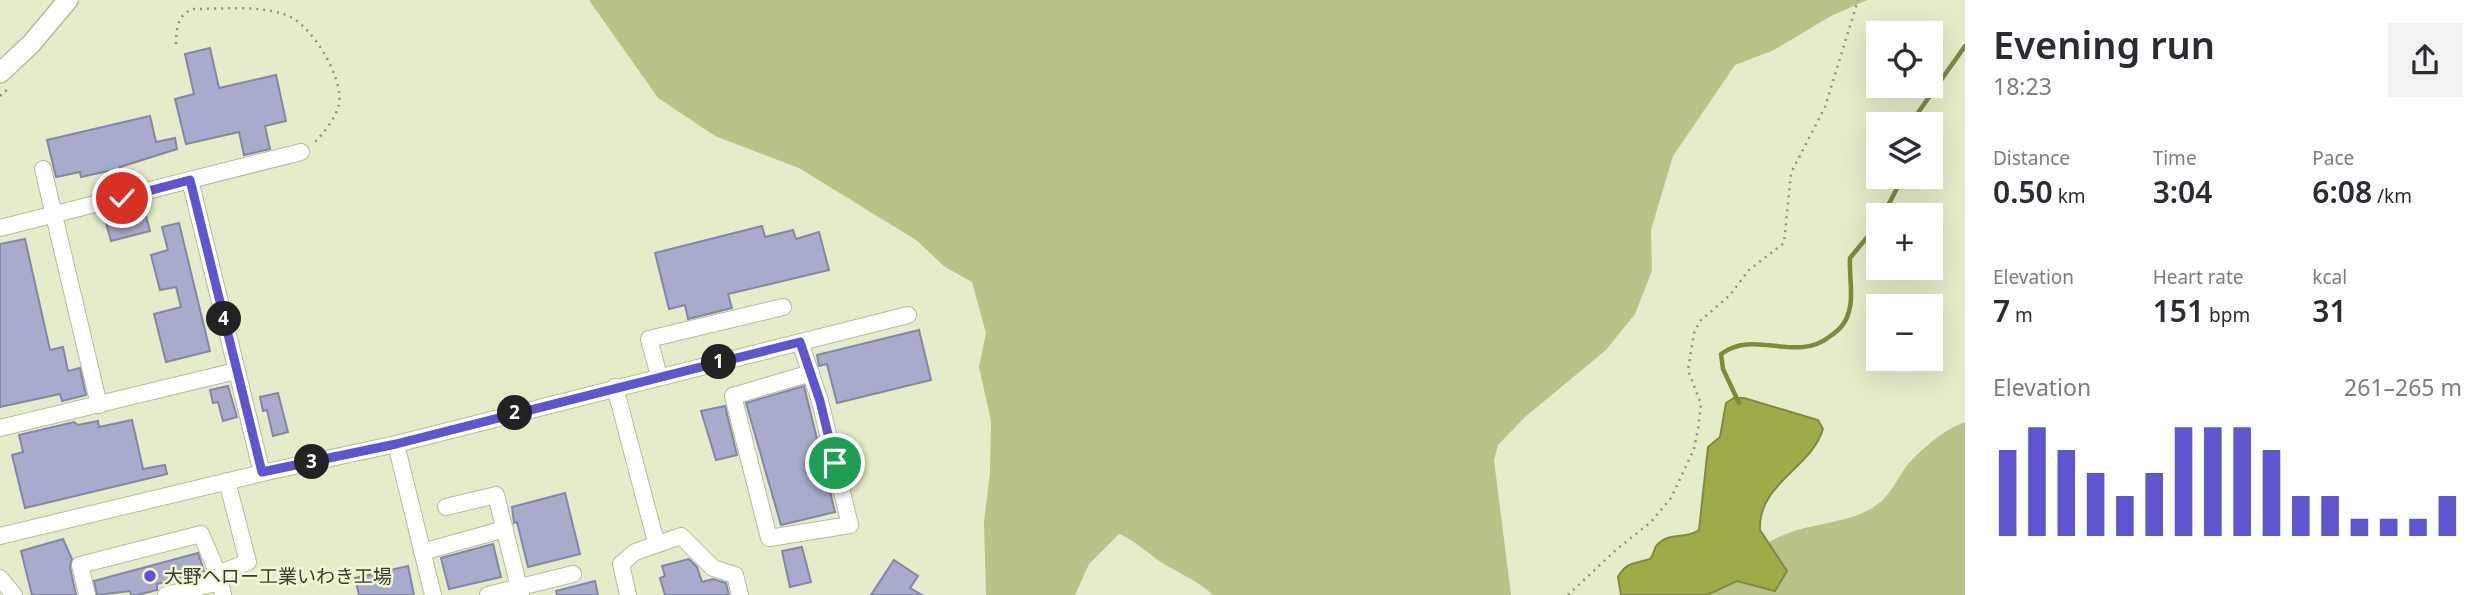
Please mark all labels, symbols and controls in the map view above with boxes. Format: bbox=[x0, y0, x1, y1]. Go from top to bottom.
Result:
text: Evening run bbox=[1993, 18, 2215, 70]
map controls bbox=[1866, 21, 1943, 371]
button: locate bbox=[1866, 21, 1943, 98]
button: share bbox=[2388, 23, 2462, 97]
text: 18:23 bbox=[1993, 70, 2052, 102]
button: layers bbox=[1866, 112, 1943, 189]
text: Distance bbox=[1993, 145, 2070, 171]
text: Time bbox=[2153, 145, 2197, 171]
text: Pace bbox=[2312, 145, 2354, 171]
pin bbox=[92, 168, 152, 228]
text: 0.50 bbox=[1993, 171, 2053, 212]
text: 3:04 bbox=[2153, 171, 2212, 212]
text: 6:08 bbox=[2312, 171, 2372, 212]
icon: check bbox=[103, 179, 141, 217]
text: km bbox=[2053, 183, 2086, 209]
text: /km bbox=[2372, 183, 2412, 209]
button: + bbox=[1866, 203, 1943, 280]
text: Elevation bbox=[1993, 264, 2074, 290]
text: Heart rate bbox=[2153, 264, 2243, 290]
text: kcal bbox=[2312, 264, 2347, 290]
text: 7 bbox=[1993, 290, 2010, 331]
text: 151 bbox=[2153, 290, 2204, 331]
text: 31 bbox=[2312, 290, 2347, 331]
button: − bbox=[1866, 294, 1943, 371]
pin: 4 bbox=[206, 302, 242, 336]
text: m bbox=[2010, 302, 2033, 328]
text: bpm bbox=[2204, 302, 2250, 328]
text: 4 bbox=[218, 305, 229, 331]
pin: 1 bbox=[702, 344, 736, 380]
text: 1 bbox=[713, 348, 724, 374]
text: Elevation bbox=[1993, 371, 2091, 403]
text: 261–265 m bbox=[2344, 371, 2462, 403]
pin: 2 bbox=[498, 396, 532, 430]
text: 2 bbox=[509, 399, 520, 425]
pin bbox=[805, 433, 865, 493]
pin: 3 bbox=[294, 444, 330, 480]
icon: arrive bbox=[816, 444, 854, 482]
text: 3 bbox=[306, 448, 317, 474]
place label: 大野ヘロー工業いわき工場 bbox=[164, 563, 392, 589]
marker: 大野ヘロー工業いわき工場 bbox=[142, 568, 158, 584]

